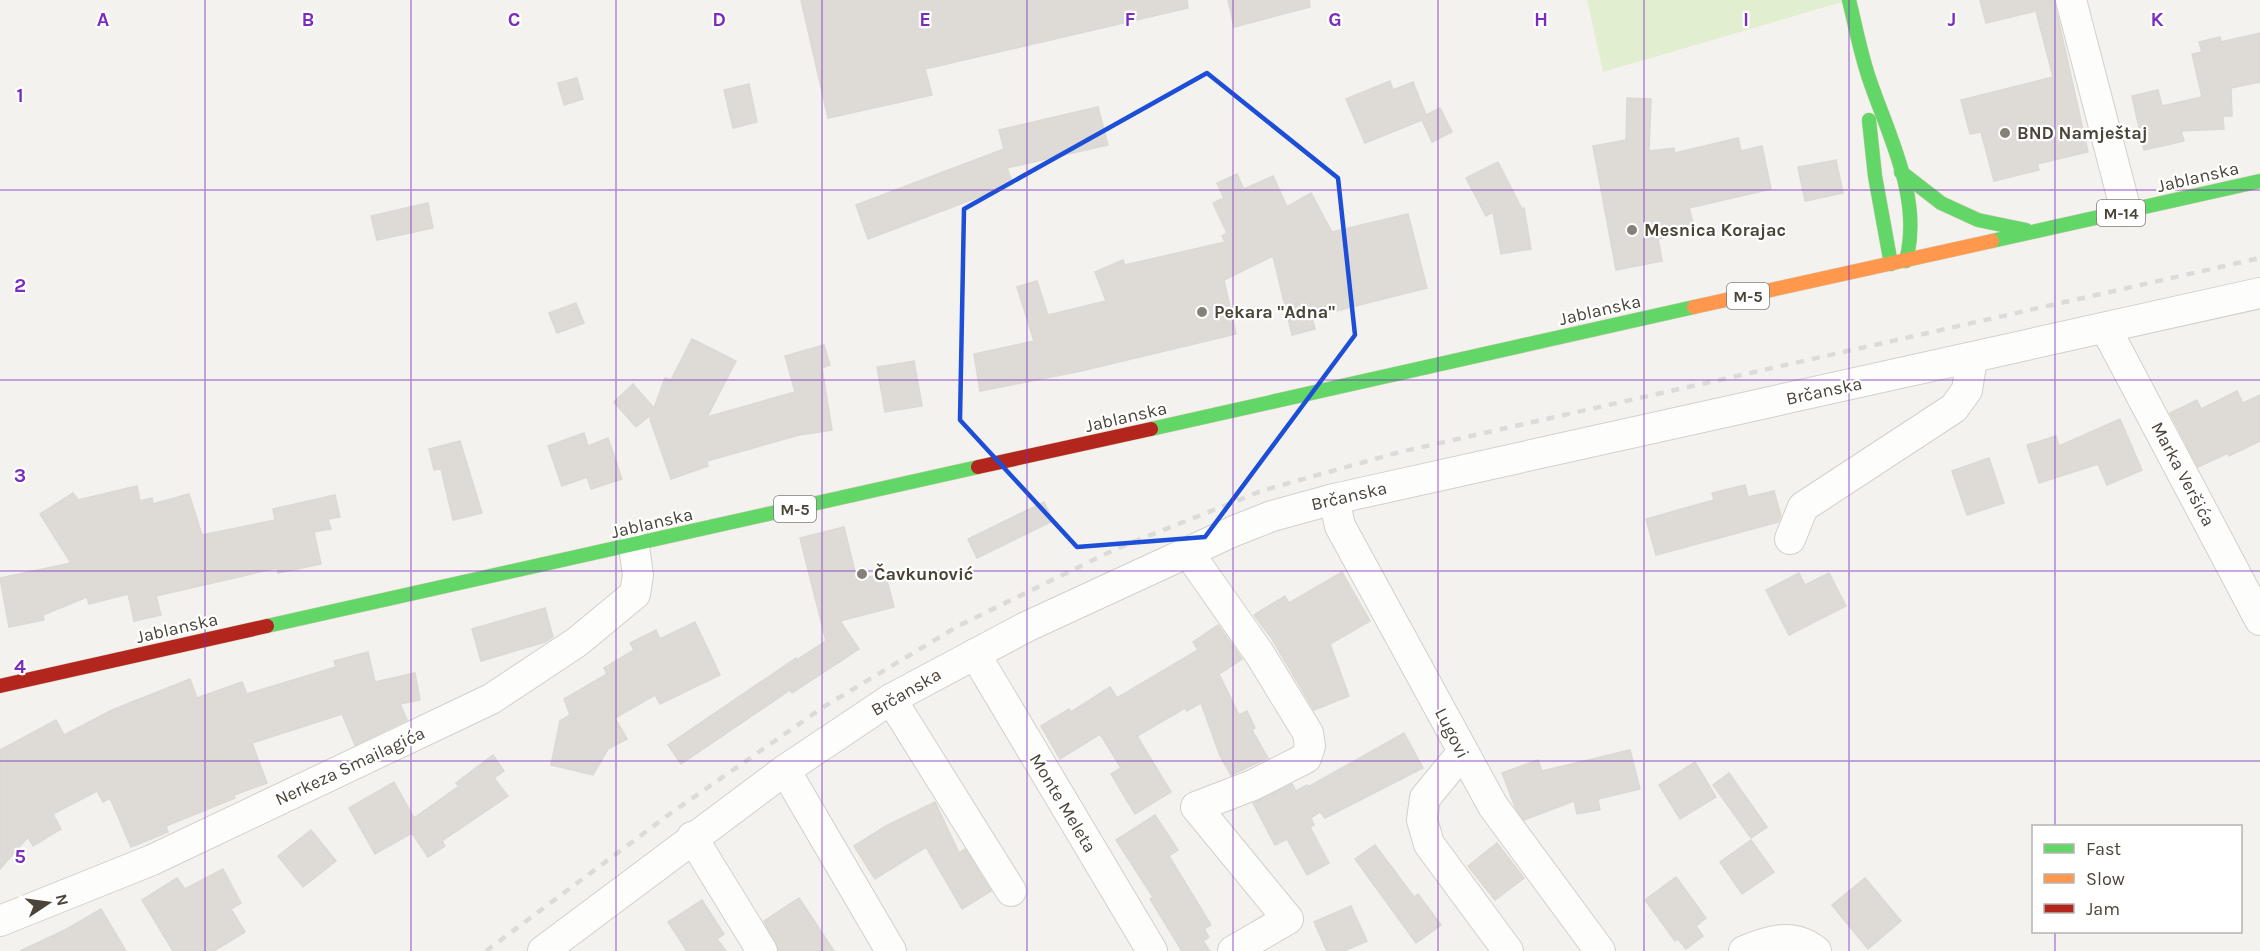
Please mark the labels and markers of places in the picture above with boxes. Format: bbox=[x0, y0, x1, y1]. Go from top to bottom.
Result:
place label: BND Namještaj bbox=[2017, 122, 2148, 144]
marker: BND Namještaj bbox=[1998, 126, 2012, 140]
place label: Mesnica Korajac bbox=[1644, 219, 1786, 241]
marker: Mesnica Korajac bbox=[1625, 223, 1639, 237]
place label: Pekara "Adna" bbox=[1214, 301, 1335, 323]
marker: Pekara "Adna" bbox=[1195, 305, 1209, 319]
place label: Čavkunović bbox=[874, 563, 973, 585]
marker: Čavkunović bbox=[855, 567, 869, 581]

